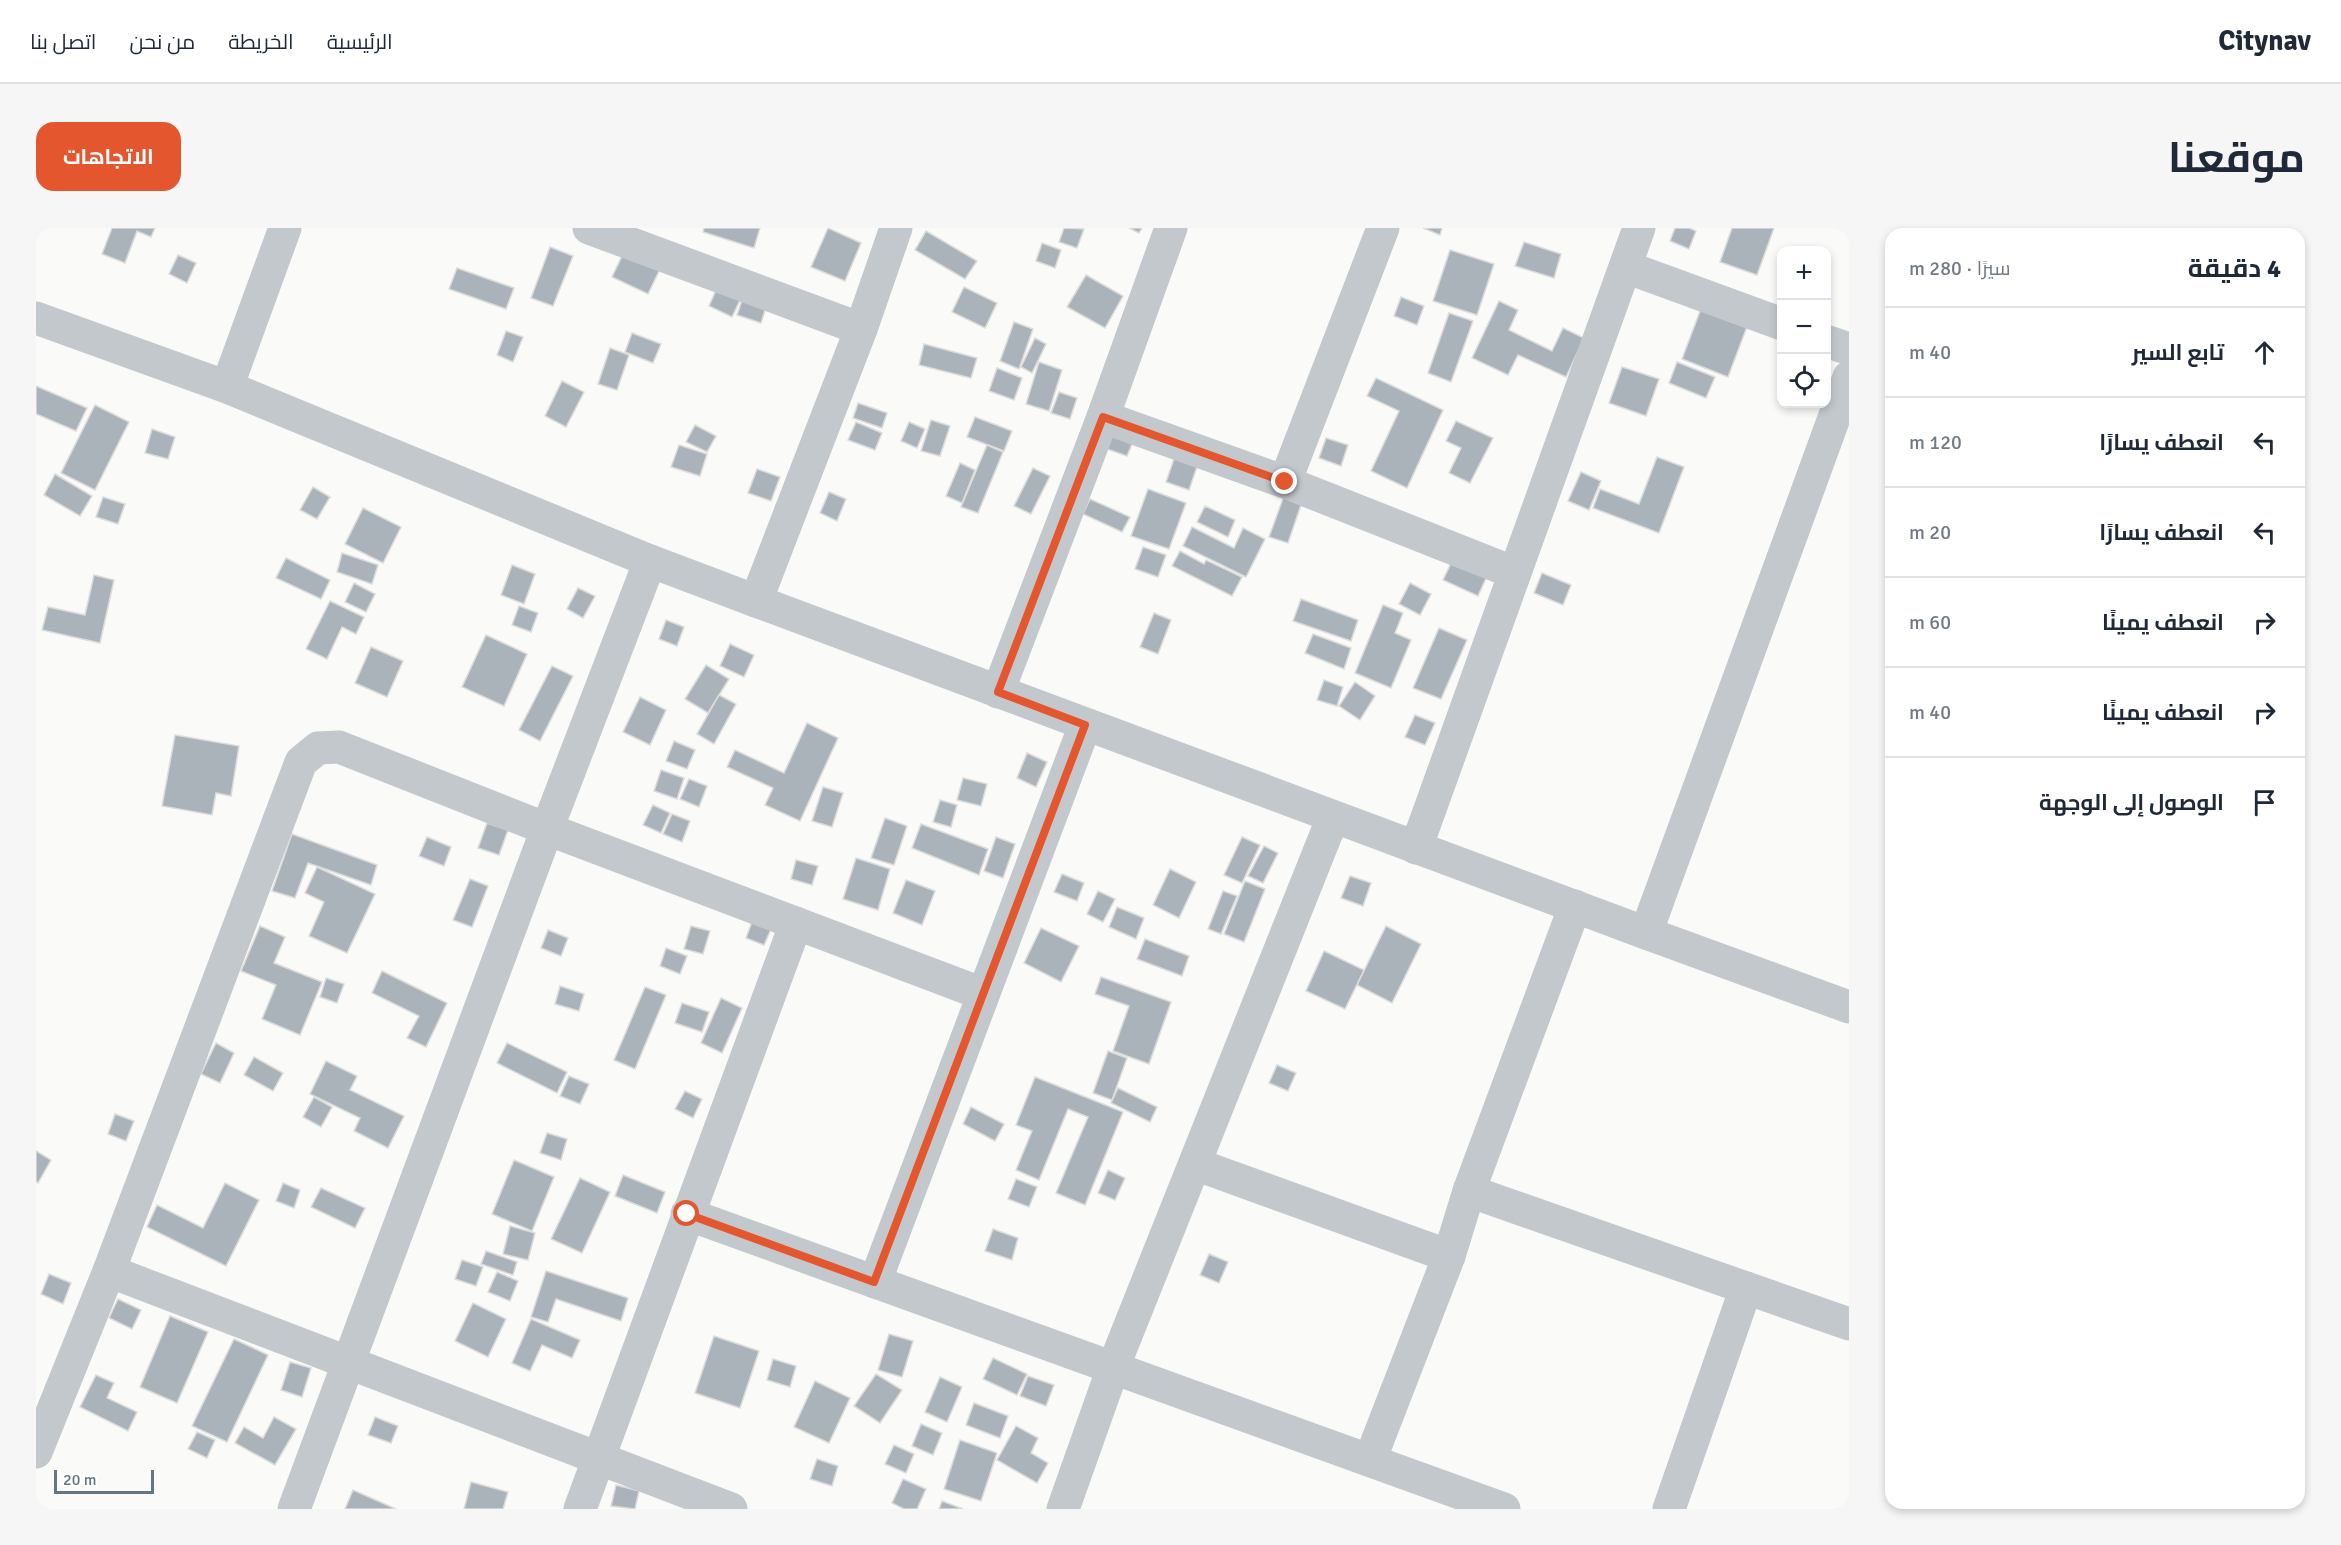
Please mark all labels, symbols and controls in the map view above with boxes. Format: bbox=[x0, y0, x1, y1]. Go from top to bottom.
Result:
text: Citynav bbox=[2218, 24, 2311, 58]
text: اتصل بنا bbox=[30, 29, 96, 55]
text: من نحن bbox=[129, 29, 195, 55]
text: الخريطة bbox=[228, 29, 294, 55]
text: الرئيسية bbox=[327, 29, 393, 55]
button: الاتجاهات bbox=[36, 122, 181, 191]
text: موقعنا bbox=[2168, 133, 2305, 184]
map controls bbox=[1777, 246, 1831, 408]
button: + bbox=[1777, 246, 1831, 300]
text: 4 دقيقة bbox=[2188, 253, 2281, 285]
text: سيرًا · 280 m bbox=[1909, 256, 2010, 281]
button: − bbox=[1777, 300, 1831, 354]
icon: ahead bbox=[2248, 336, 2281, 369]
text: تابع السير bbox=[2132, 339, 2224, 366]
text: 40 m bbox=[1909, 340, 1951, 365]
button: locate bbox=[1777, 354, 1831, 408]
icon: left bbox=[2248, 426, 2281, 459]
text: انعطف يسارًا bbox=[2099, 429, 2224, 456]
text: 120 m bbox=[1909, 430, 1962, 455]
route end bbox=[1271, 468, 1297, 494]
icon: left bbox=[2248, 516, 2281, 549]
text: انعطف يسارًا bbox=[2099, 519, 2224, 546]
text: 20 m bbox=[1909, 520, 1951, 545]
icon: right bbox=[2248, 606, 2281, 639]
text: انعطف يمينًا bbox=[2102, 609, 2224, 636]
text: 60 m bbox=[1909, 610, 1951, 635]
icon: right bbox=[2248, 696, 2281, 729]
text: انعطف يمينًا bbox=[2102, 699, 2224, 726]
text: 40 m bbox=[1909, 700, 1951, 725]
icon: arrive bbox=[2248, 786, 2281, 819]
text: الوصول إلى الوجهة bbox=[2039, 789, 2224, 816]
route start bbox=[673, 1200, 699, 1226]
scale bar bbox=[54, 1467, 154, 1494]
text: 20 m bbox=[63, 1470, 97, 1490]

